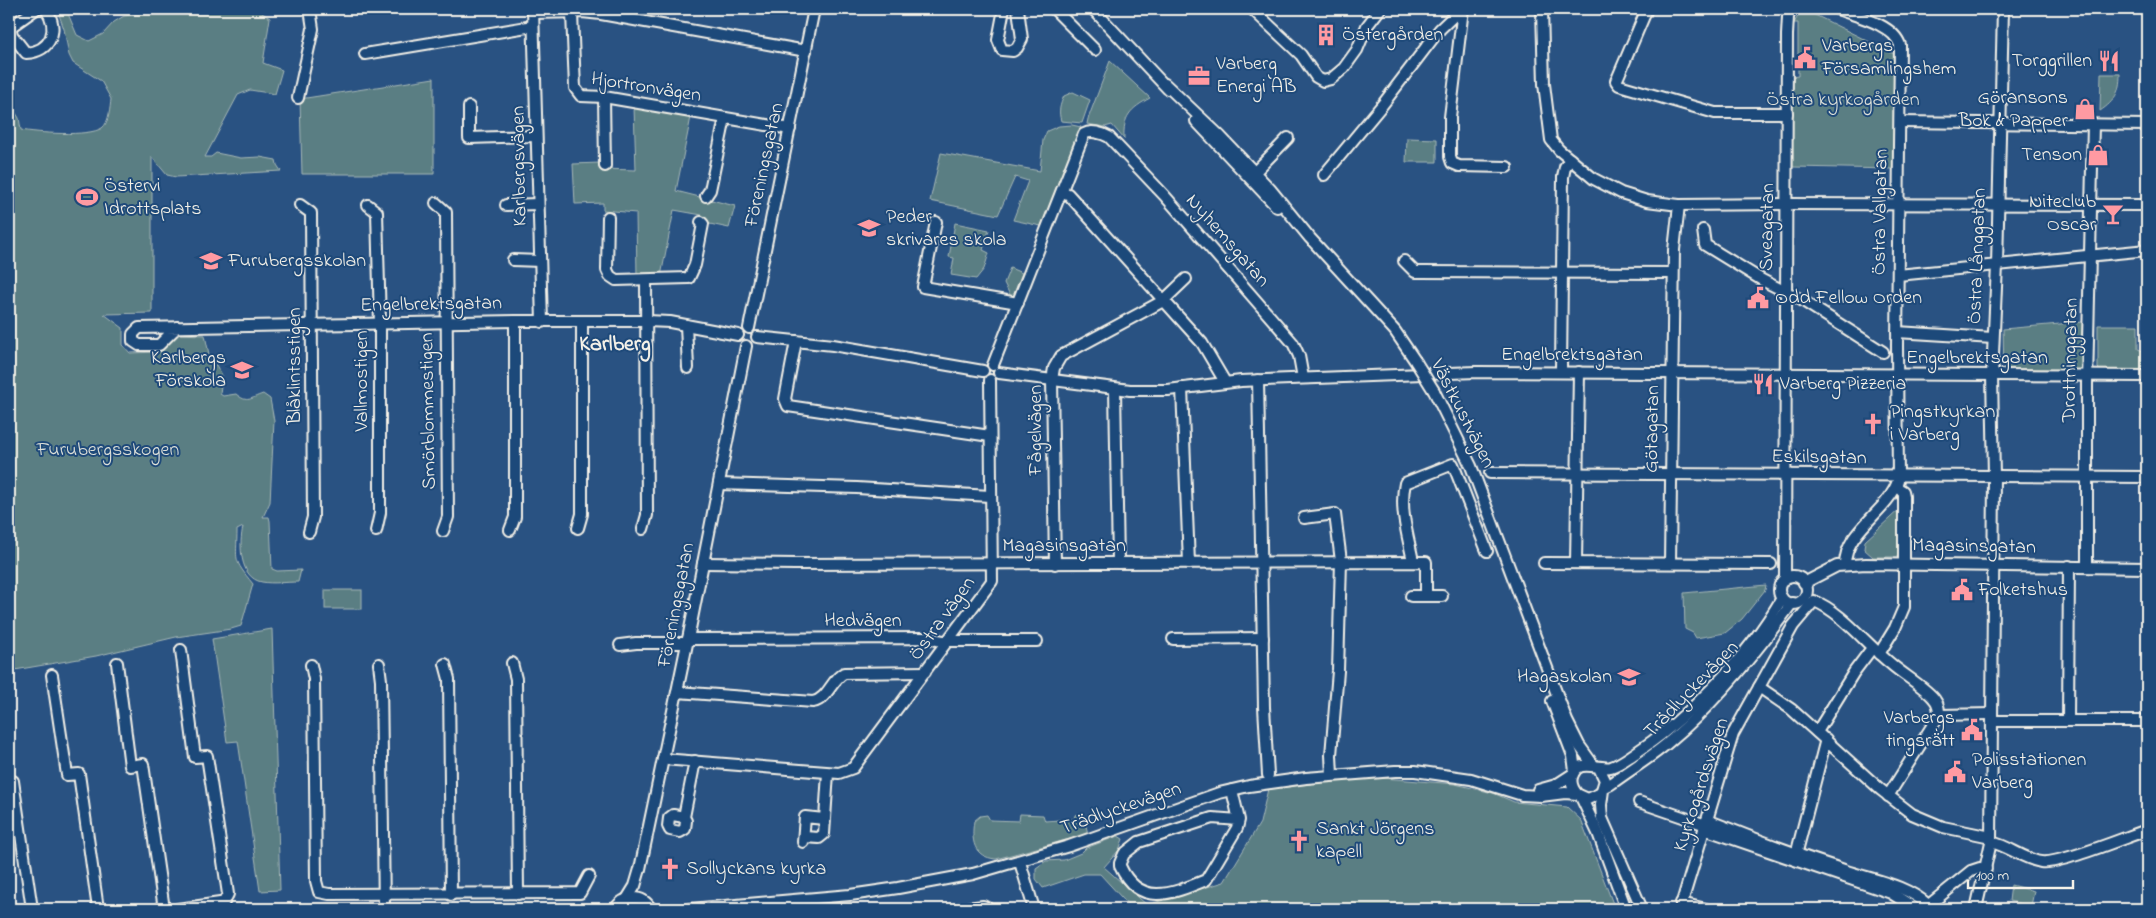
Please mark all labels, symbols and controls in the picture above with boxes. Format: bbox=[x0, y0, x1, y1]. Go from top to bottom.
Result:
place label: Östergården bbox=[1342, 21, 1443, 51]
building icon: Östergården bbox=[1313, 22, 1339, 48]
place label: Varbergs Församlingshem bbox=[1821, 32, 1956, 85]
public building icon: Varbergs Församlingshem bbox=[1792, 45, 1818, 71]
place label: Torggrillen bbox=[2011, 47, 2092, 77]
restaurant icon: Torggrillen bbox=[2096, 48, 2122, 74]
place label: Varberg Energi AB bbox=[1215, 50, 1297, 103]
office icon: Varberg Energi AB bbox=[1186, 63, 1212, 89]
street label: Hjortronvägen bbox=[589, 65, 703, 112]
place label: Göransons Bok & Papper bbox=[1958, 84, 2069, 136]
park label: Östra kyrkogården bbox=[1766, 86, 1920, 116]
shop icon: Göransons Bok & Papper bbox=[2072, 96, 2098, 122]
street label: Föreningsgatan bbox=[737, 100, 793, 231]
street label: Karlbergsvägen bbox=[504, 105, 537, 227]
place label: Tenson bbox=[2021, 141, 2082, 170]
shop icon: Tenson bbox=[2085, 142, 2111, 168]
street label: Östra Vallgatan bbox=[1865, 149, 1898, 275]
place label: Östervi Idrottsplats bbox=[104, 172, 202, 224]
street label: Sveagatan bbox=[1753, 183, 1784, 271]
sports icon: Östervi Idrottsplats bbox=[74, 184, 100, 210]
street label: Östra Långgatan bbox=[1961, 187, 1996, 325]
street label: Nyhemsgatan bbox=[1177, 188, 1276, 295]
place label: Niteclub Oscar bbox=[2029, 188, 2097, 240]
bar icon: Niteclub Oscar bbox=[2100, 201, 2126, 227]
place label: Peder skrivares skola bbox=[886, 203, 1007, 255]
school or university icon: Peder skrivares skola bbox=[856, 215, 882, 241]
place label: Furubergsskolan bbox=[227, 247, 366, 277]
school or university icon: Furubergsskolan bbox=[198, 248, 224, 274]
place label: Odd Fellow Orden bbox=[1775, 284, 1922, 313]
public building icon: Odd Fellow Orden bbox=[1745, 285, 1771, 311]
street label: Engelbrektsgatan bbox=[360, 289, 502, 322]
street label: Drottninggatan bbox=[2055, 298, 2088, 423]
street label: Blåklintsstigen bbox=[281, 307, 311, 426]
district label: Karlberg bbox=[579, 329, 651, 362]
street label: Vallmostigen bbox=[348, 330, 378, 433]
street label: Smörblommestigen bbox=[413, 332, 446, 490]
street label: Engelbrektsgatan bbox=[1501, 341, 1643, 371]
place label: Karlbergs Förskola bbox=[151, 344, 226, 396]
street label: Engelbrektsgatan bbox=[1906, 344, 2048, 374]
street label: Västkustvägen bbox=[1421, 353, 1502, 474]
school or university icon: Karlbergs Förskola bbox=[229, 357, 255, 383]
place label: Varberg Pizzeria bbox=[1779, 370, 1906, 400]
restaurant icon: Varberg Pizzeria bbox=[1750, 371, 1776, 397]
street label: Fågelvägen bbox=[1022, 384, 1052, 476]
street label: Götagatan bbox=[1638, 385, 1669, 473]
place label: Pingstkyrkan i Varberg bbox=[1890, 398, 1995, 451]
church icon: Pingstkyrkan i Varberg bbox=[1860, 411, 1886, 437]
park label: Furubergsskogen bbox=[36, 436, 179, 466]
street label: Eskilsgatan bbox=[1771, 443, 1867, 474]
street label: Magasinsgatan bbox=[1912, 531, 2036, 564]
street label: Magasinsgatan bbox=[1002, 532, 1126, 562]
street label: Föreningsgatan bbox=[651, 540, 704, 671]
street label: Östra vägen bbox=[903, 571, 984, 668]
place label: Folketshus bbox=[1977, 576, 2068, 605]
public building icon: Folketshus bbox=[1949, 577, 1975, 603]
street label: Hedvägen bbox=[824, 607, 902, 637]
street label: Trädlyckevägen bbox=[1638, 634, 1747, 746]
place label: Hagaskolan bbox=[1517, 663, 1612, 693]
school or university icon: Hagaskolan bbox=[1616, 664, 1642, 690]
place label: Varbergs tingsrätt bbox=[1883, 704, 1955, 757]
street label: Kyrkogårdsvägen bbox=[1667, 714, 1738, 856]
public building icon: Varbergs tingsrätt bbox=[1959, 717, 1985, 743]
place label: Polisstationen Varberg bbox=[1971, 746, 2087, 799]
public building icon: Polisstationen Varberg bbox=[1942, 759, 1968, 785]
street label: Trädlyckevägen bbox=[1057, 775, 1186, 844]
place label: Sankt Jörgens kapell bbox=[1316, 815, 1434, 867]
church icon: Sankt Jörgens kapell bbox=[1286, 828, 1312, 854]
place label: Sollyckans kyrka bbox=[686, 855, 826, 884]
church icon: Sollyckans kyrka bbox=[657, 856, 683, 882]
scale bar bbox=[1968, 858, 2074, 890]
text: 100 m bbox=[1976, 865, 2009, 887]

